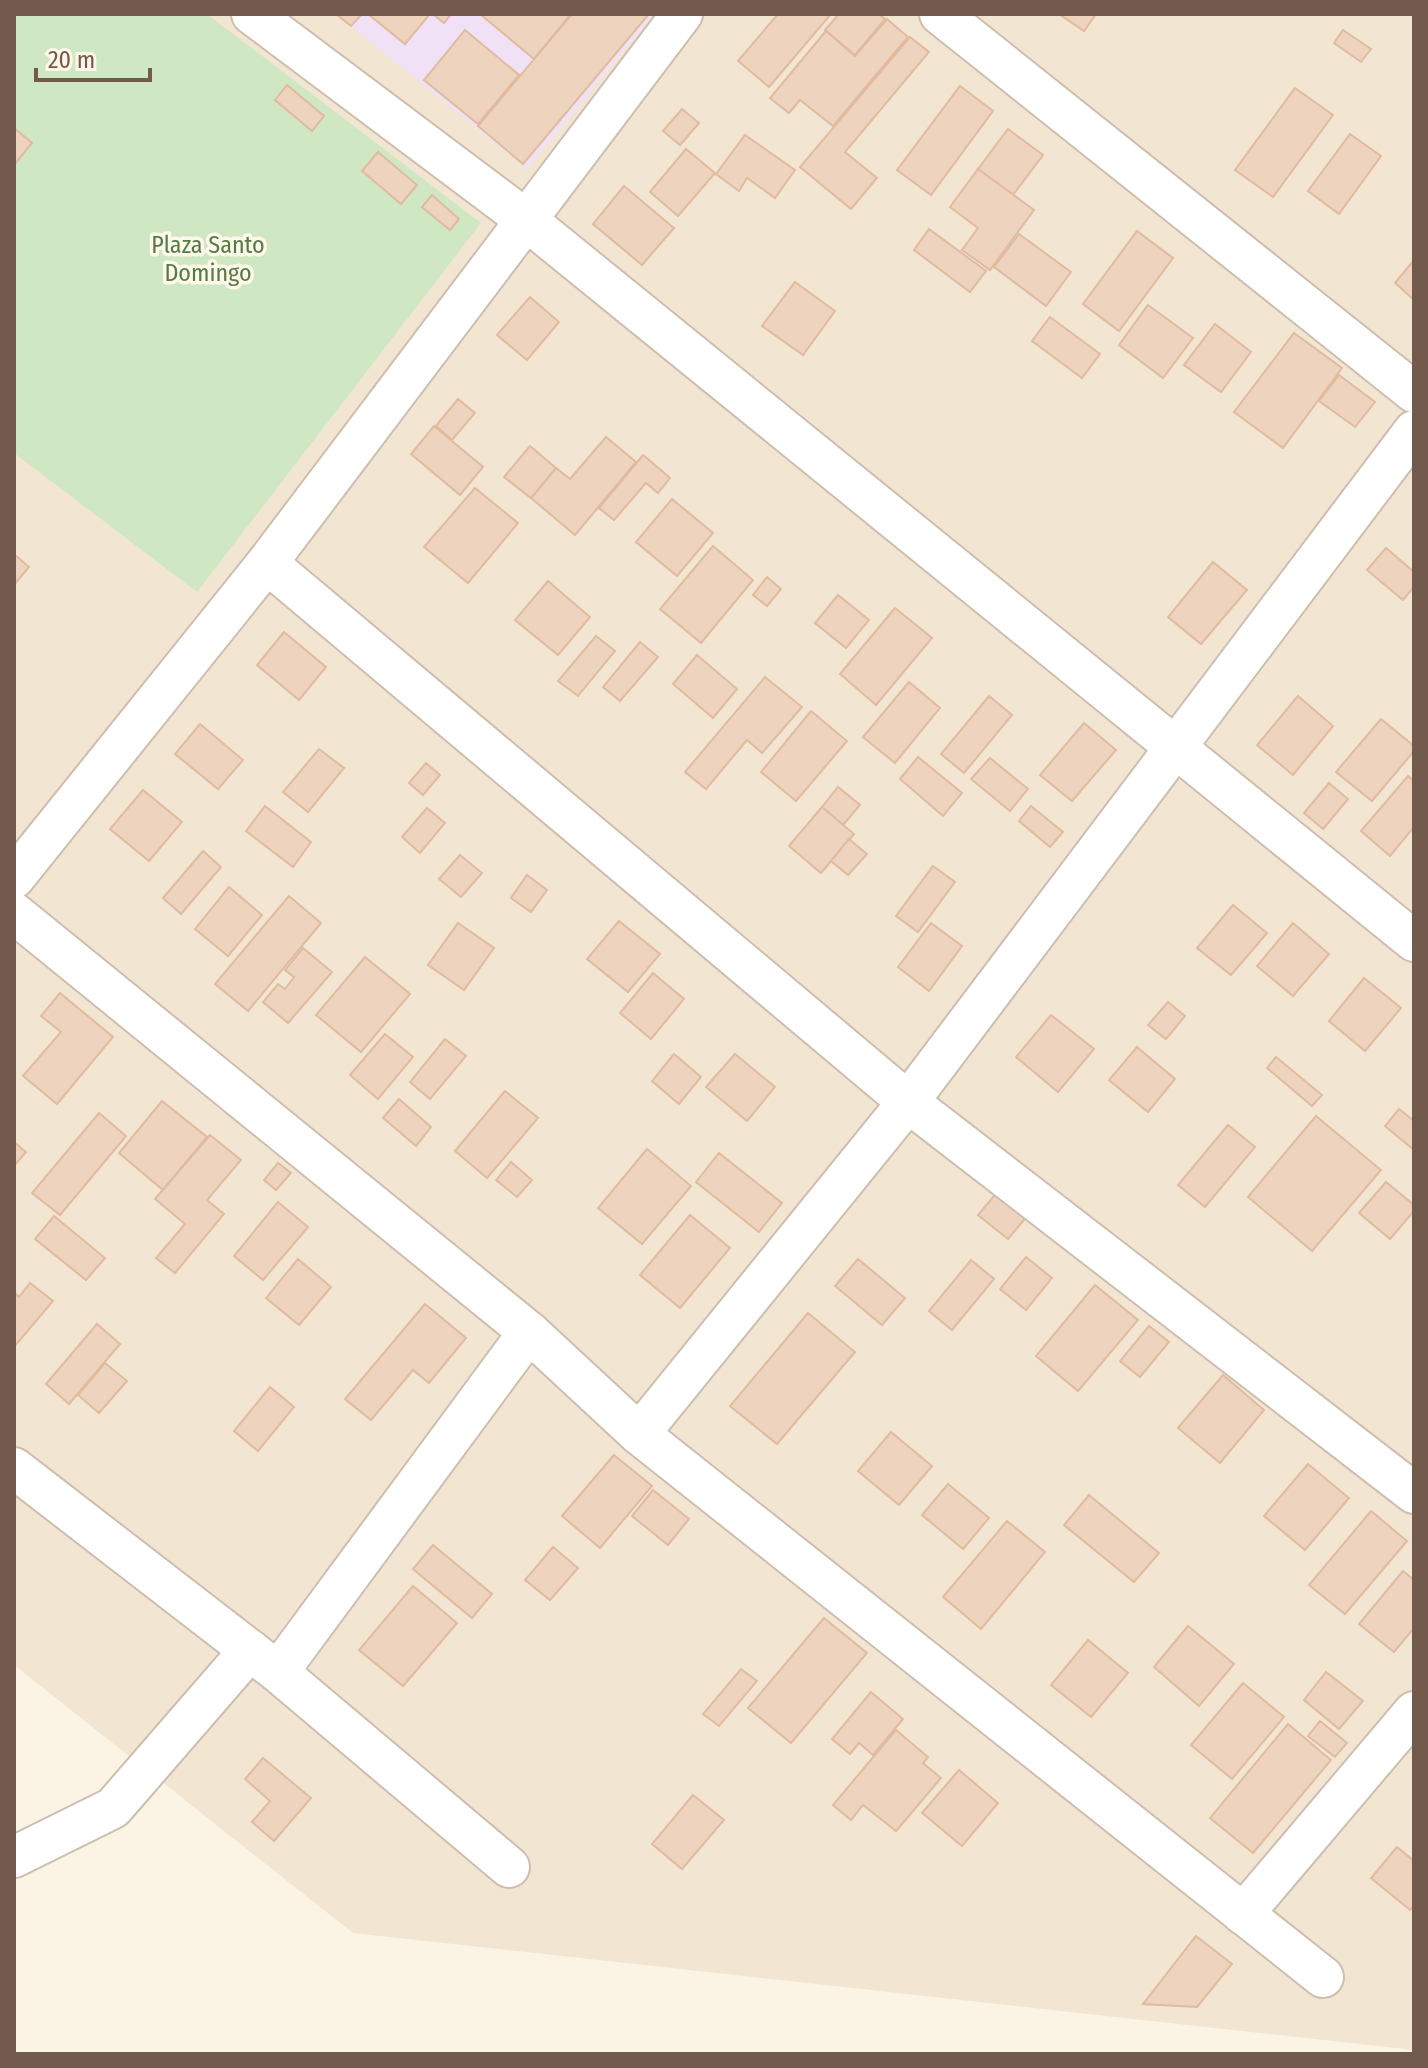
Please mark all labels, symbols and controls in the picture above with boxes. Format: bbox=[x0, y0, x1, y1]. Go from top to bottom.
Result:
scale bar bbox=[36, 32, 150, 82]
text: 20 m bbox=[48, 46, 95, 74]
park label: Plaza Santo Domingo bbox=[151, 231, 265, 287]

